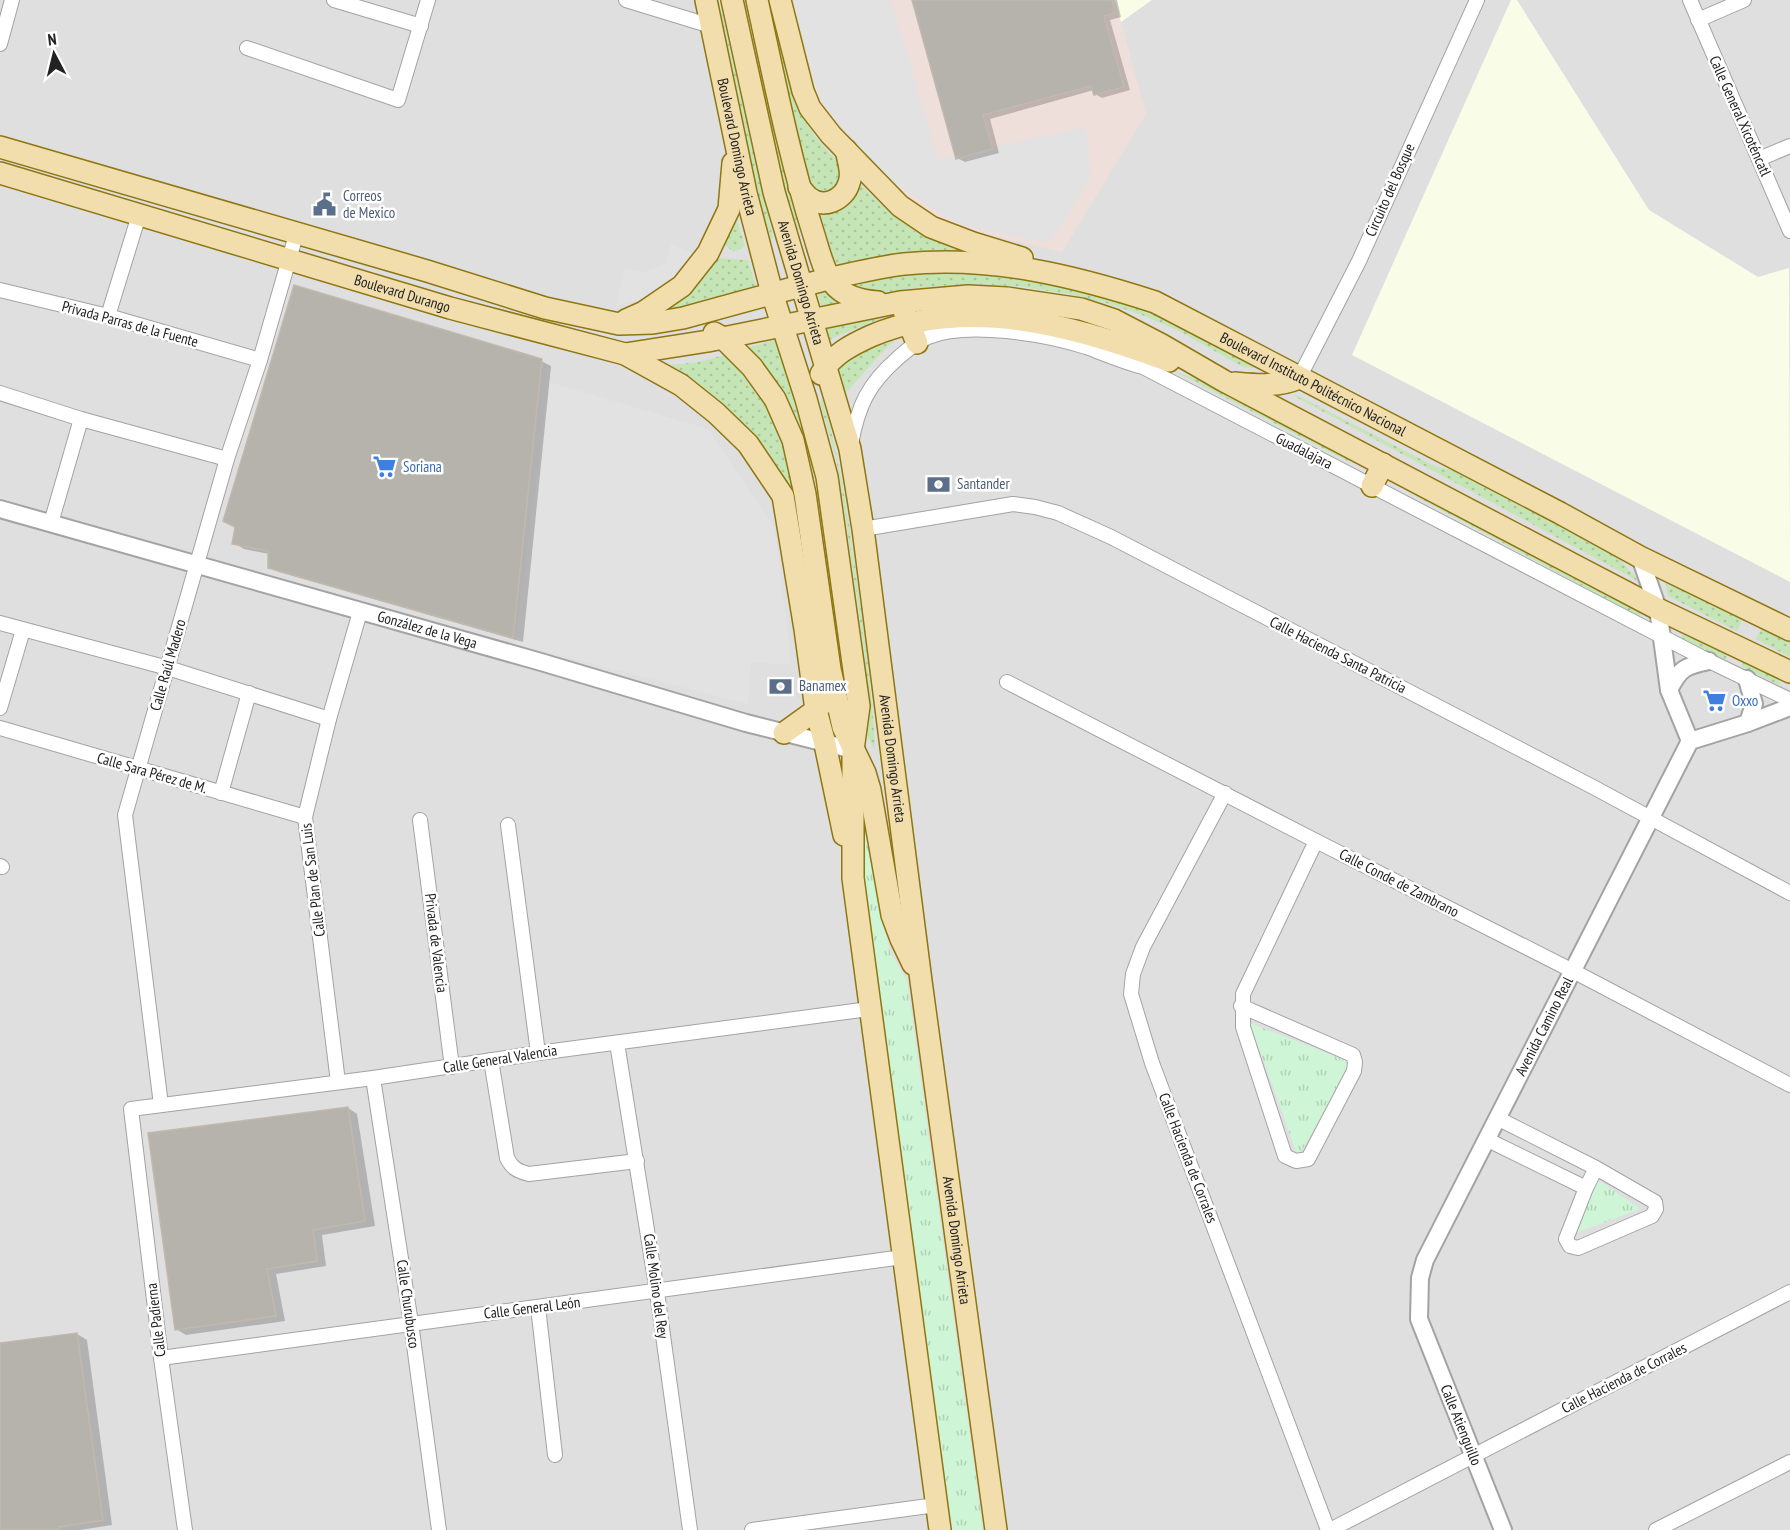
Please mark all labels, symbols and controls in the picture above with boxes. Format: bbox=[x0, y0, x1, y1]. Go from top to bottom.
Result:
north arrow bbox=[24, 24, 84, 84]
text: N bbox=[47, 29, 58, 50]
street label: Calle General Xicoténcatl bbox=[1705, 53, 1776, 179]
street label: Boulevard Domingo Arrieta bbox=[713, 76, 761, 217]
street label: Circuito del Bosque bbox=[1360, 140, 1419, 239]
place label: Correos de Mexico bbox=[343, 186, 395, 222]
public building icon: Correos de Mexico bbox=[312, 192, 338, 218]
street label: Avenida Domingo Arrieta bbox=[774, 218, 829, 347]
street label: Boulevard Durango bbox=[352, 270, 453, 317]
street label: Privada Parras de la Fuente bbox=[60, 296, 200, 351]
street label: Boulevard Instituto Politécnico Nacional bbox=[1217, 328, 1410, 440]
street label: Guadalajara bbox=[1273, 428, 1336, 473]
supermarket icon: Soriana bbox=[372, 454, 398, 480]
place label: Soriana bbox=[403, 457, 442, 476]
bank icon: Santander bbox=[926, 471, 952, 497]
place label: Santander bbox=[957, 474, 1010, 493]
street label: González de la Vega bbox=[375, 606, 479, 652]
street label: Calle Hacienda Santa Patricia bbox=[1267, 612, 1410, 697]
street label: Calle Raúl Madero bbox=[145, 617, 190, 713]
bank icon: Banamex bbox=[768, 673, 794, 699]
place label: Banamex bbox=[799, 676, 847, 695]
supermarket icon: Oxxo bbox=[1701, 688, 1727, 714]
place label: Oxxo bbox=[1732, 691, 1758, 710]
street label: Avenida Domingo Arrieta bbox=[875, 693, 911, 824]
street label: Calle Sara Pérez de M. bbox=[95, 748, 210, 797]
street label: Calle Plan de San Luis bbox=[296, 822, 329, 938]
street label: Calle Conde de Zambrano bbox=[1336, 844, 1462, 921]
street label: Privada de Valencia bbox=[421, 892, 452, 994]
street label: Avenida Camino Real bbox=[1511, 973, 1577, 1079]
street label: Calle General Valencia bbox=[442, 1040, 558, 1077]
street label: Calle Hacienda de Corrales bbox=[1155, 1090, 1222, 1226]
street label: Avenida Domingo Arrieta bbox=[939, 1175, 975, 1305]
street label: Calle Molino del Rey bbox=[640, 1232, 673, 1340]
street label: Calle Churubusco bbox=[393, 1258, 424, 1349]
street label: Calle Padierna bbox=[142, 1282, 169, 1358]
street label: Calle General León bbox=[483, 1292, 581, 1323]
street label: Calle Hacienda de Corrales bbox=[1558, 1338, 1690, 1417]
street label: Calle Atienguillo bbox=[1437, 1382, 1486, 1468]

